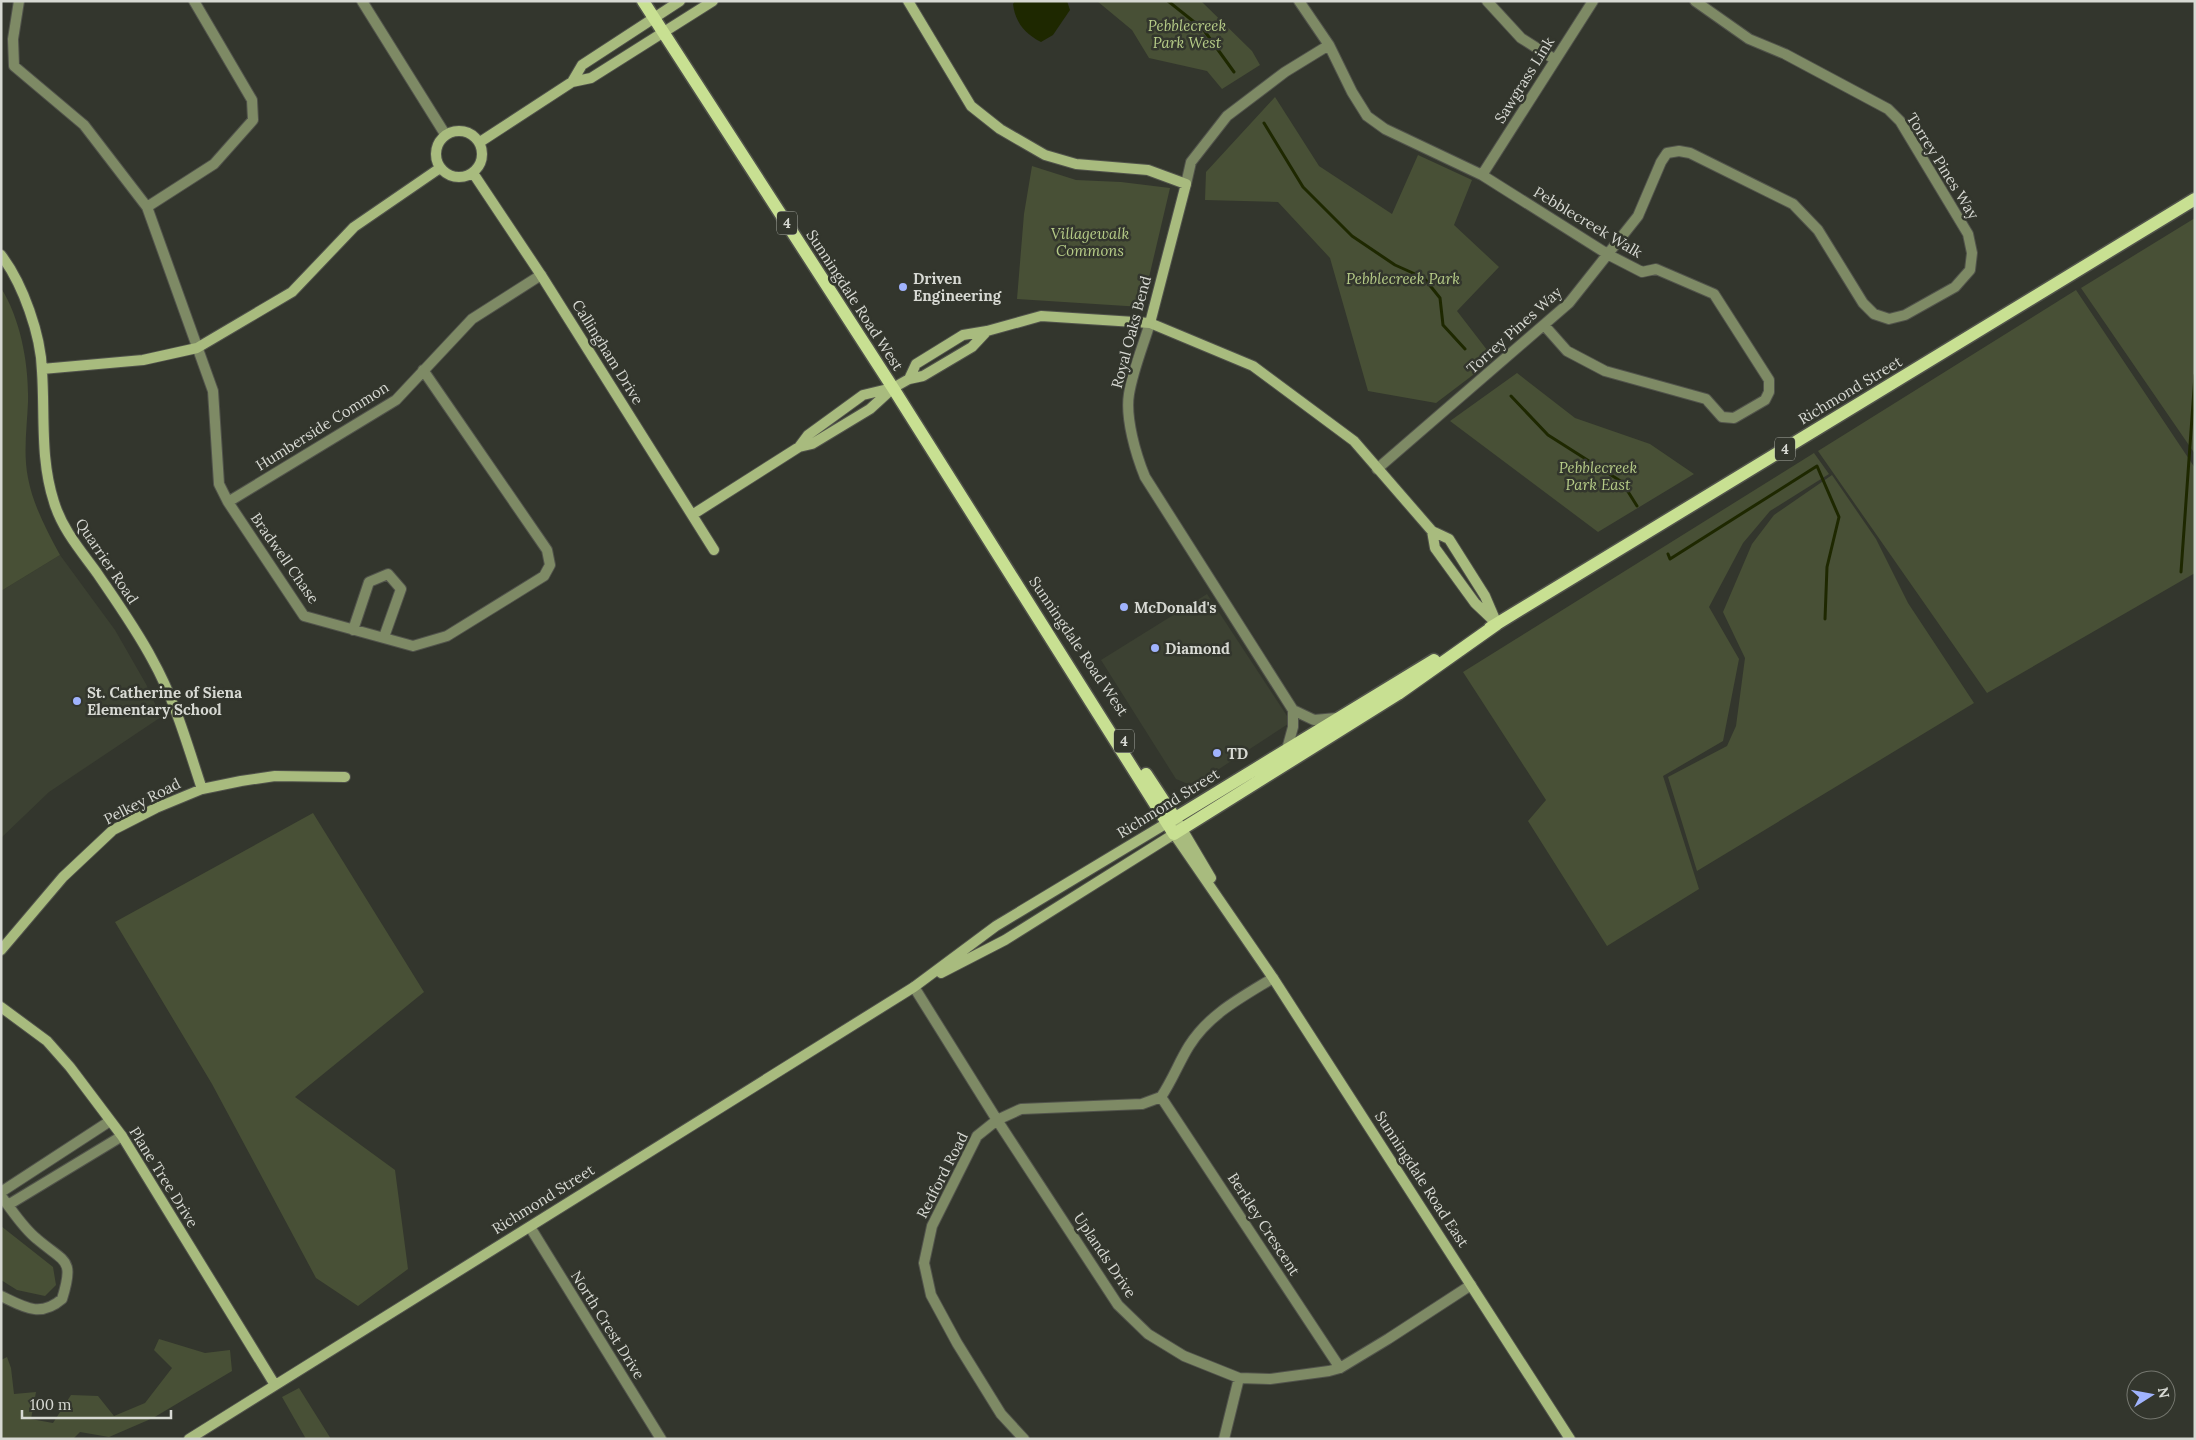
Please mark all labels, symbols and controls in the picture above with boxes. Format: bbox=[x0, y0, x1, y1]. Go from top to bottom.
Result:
park label: Pebblecreek Park West bbox=[1148, 16, 1226, 52]
street label: Sawgrass Link bbox=[1490, 33, 1558, 127]
street label: Torrey Pines Way bbox=[1903, 109, 1983, 223]
street label: Pebblecreek Walk bbox=[1530, 182, 1646, 262]
road number: 4 bbox=[777, 212, 797, 234]
park label: Villagewalk Commons bbox=[1051, 224, 1130, 260]
street label: Sunningdale Road West bbox=[802, 226, 908, 374]
place label: Driven Engineering bbox=[913, 269, 1002, 305]
park label: Pebblecreek Park bbox=[1346, 269, 1460, 288]
street label: Royal Oaks Bend bbox=[1107, 274, 1155, 390]
marker: Driven Engineering bbox=[897, 281, 909, 293]
street label: Torrey Pines Way bbox=[1462, 282, 1566, 378]
street label: Callingham Drive bbox=[568, 296, 648, 408]
street label: Richmond Street bbox=[1795, 352, 1905, 428]
street label: Humberside Common bbox=[252, 377, 392, 475]
road number: 4 bbox=[1775, 438, 1795, 460]
park label: Pebblecreek Park East bbox=[1559, 458, 1637, 494]
street label: Bradwell Chase bbox=[247, 509, 323, 607]
street label: Quarrier Road bbox=[71, 515, 143, 607]
street label: Sunningdale Road West bbox=[1025, 573, 1133, 719]
place label: McDonald's bbox=[1134, 598, 1217, 617]
marker: McDonald's bbox=[1118, 601, 1130, 613]
place label: Diamond bbox=[1165, 639, 1230, 658]
marker: Diamond bbox=[1149, 642, 1161, 654]
place label: St. Catherine of Siena Elementary School bbox=[87, 683, 242, 719]
marker: St. Catherine of Siena Elementary School bbox=[71, 695, 83, 707]
road number: 4 bbox=[1114, 729, 1134, 752]
place label: TD bbox=[1227, 744, 1248, 763]
marker: TD bbox=[1211, 747, 1223, 759]
street label: Richmond Street bbox=[1113, 764, 1223, 842]
street label: Pelkey Road bbox=[100, 773, 184, 828]
street label: Sunningdale Road East bbox=[1371, 1107, 1473, 1251]
street label: Plane Tree Drive bbox=[125, 1123, 203, 1231]
street label: Redford Road bbox=[912, 1129, 972, 1221]
street label: Richmond Street bbox=[488, 1160, 598, 1238]
street label: Berkley Crescent bbox=[1224, 1169, 1304, 1279]
street label: Uplands Drive bbox=[1070, 1209, 1140, 1301]
street label: North Crest Drive bbox=[567, 1267, 649, 1383]
north arrow bbox=[2126, 1370, 2176, 1420]
text: N bbox=[2154, 1385, 2174, 1400]
scale bar bbox=[22, 1388, 171, 1420]
text: 100 m bbox=[30, 1395, 71, 1414]

